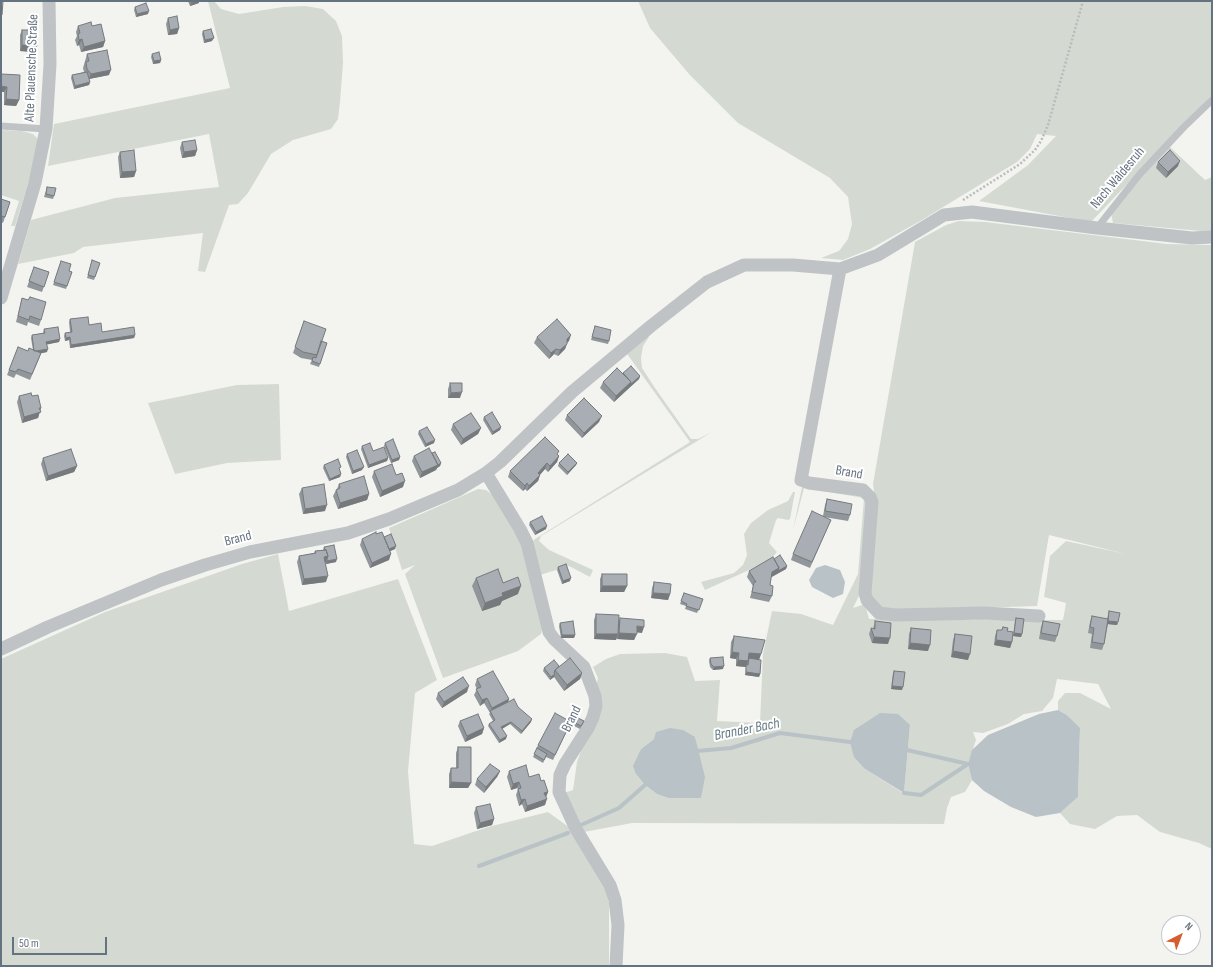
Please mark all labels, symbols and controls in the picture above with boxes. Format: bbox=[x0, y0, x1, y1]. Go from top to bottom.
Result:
street label: Alte Plauensche Straße bbox=[22, 14, 42, 122]
street label: Nach Waldesruh bbox=[1087, 144, 1149, 212]
street label: Brand bbox=[834, 462, 864, 484]
street label: Brand bbox=[223, 528, 253, 550]
street label: Brand bbox=[558, 703, 586, 735]
water label: Brander Bach bbox=[713, 715, 781, 745]
north arrow bbox=[1161, 915, 1201, 955]
text: N bbox=[1182, 920, 1195, 933]
scale bar bbox=[14, 929, 109, 955]
text: 50 m bbox=[19, 936, 39, 951]

